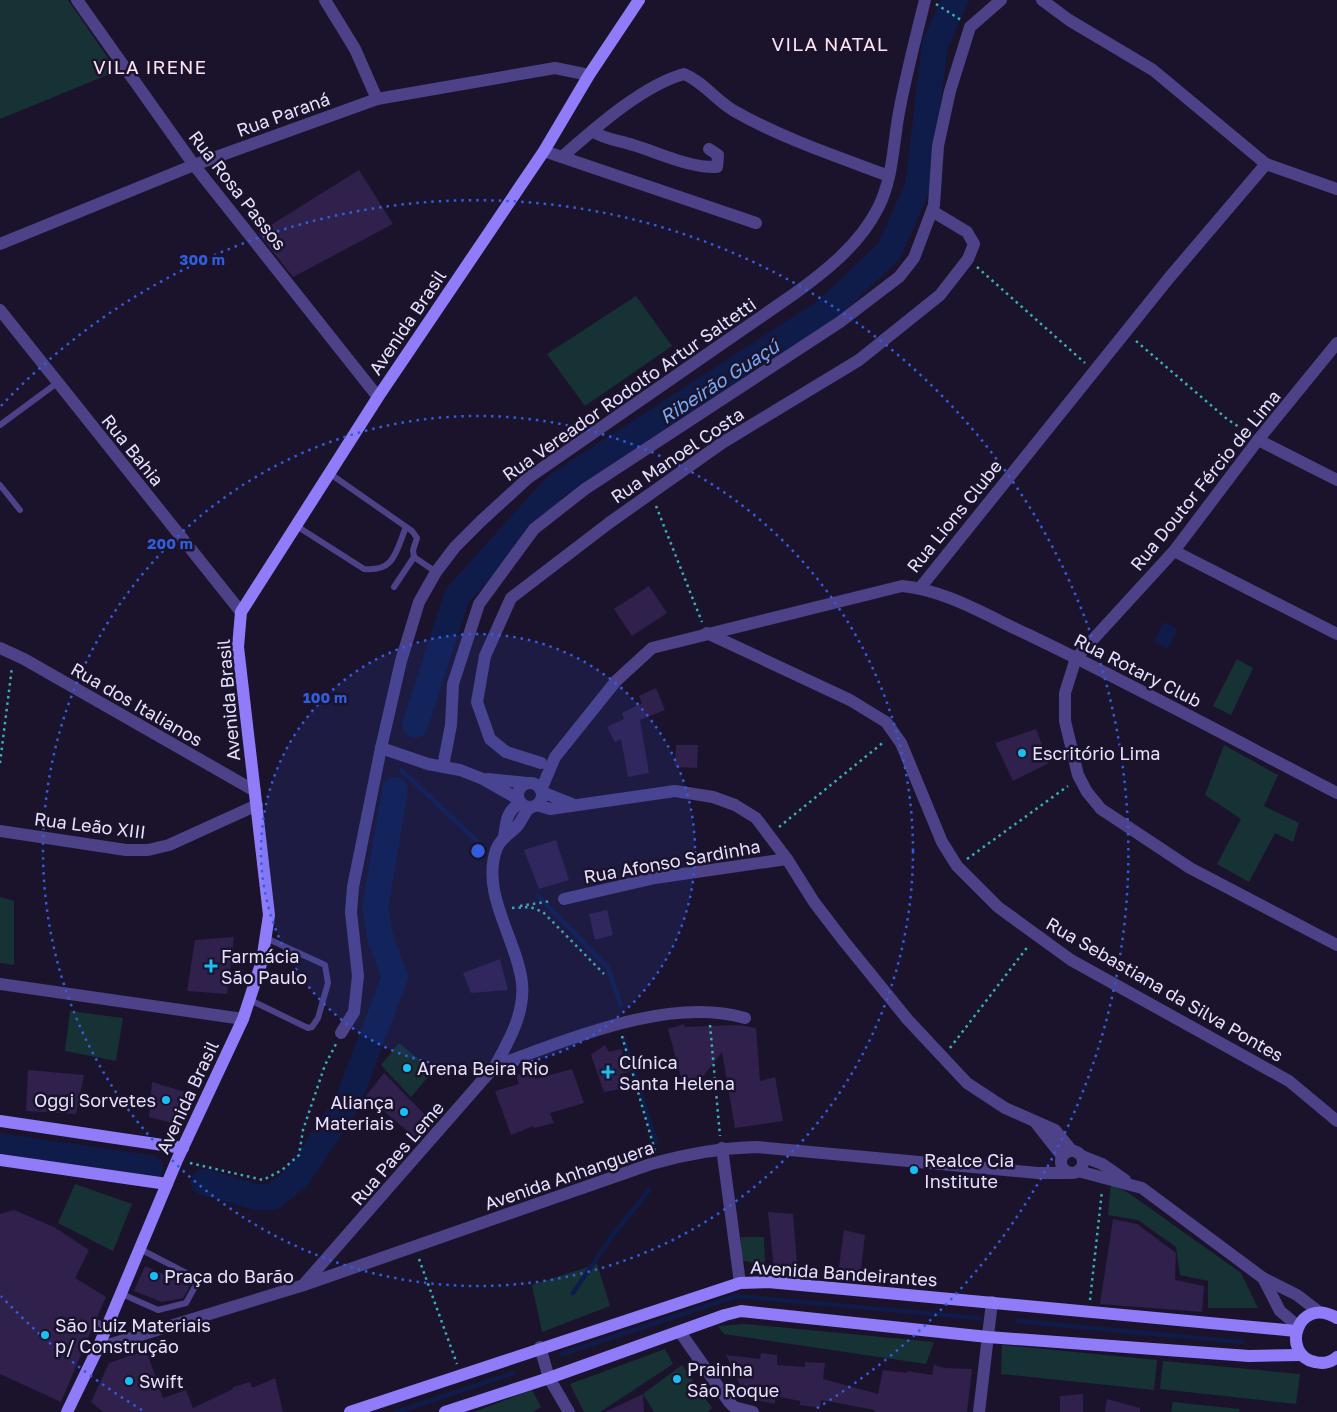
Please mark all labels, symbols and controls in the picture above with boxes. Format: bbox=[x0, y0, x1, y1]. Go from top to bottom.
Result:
district label: VILA NATAL bbox=[771, 32, 889, 55]
district label: VILA IRENE bbox=[93, 55, 207, 78]
street label: Rua Paraná bbox=[233, 87, 333, 141]
street label: Rua Rosa Passos bbox=[184, 126, 292, 254]
text: 300 m bbox=[179, 250, 225, 268]
street label: Avenida Brasil bbox=[364, 265, 450, 379]
street label: Rua Vereador Rodolfo Artur Saltetti bbox=[498, 293, 760, 485]
water label: Ribeirão Guaçú bbox=[655, 333, 784, 428]
street label: Rua Doutor Fércio de Lima bbox=[1125, 385, 1285, 575]
street label: Rua Manoel Costa bbox=[606, 402, 748, 508]
street label: Rua Bahia bbox=[97, 410, 169, 490]
street label: Rua Lions Clube bbox=[902, 455, 1006, 577]
text: 200 m bbox=[147, 534, 193, 552]
street label: Rua Rotary Club bbox=[1071, 628, 1205, 712]
street label: Avenida Brasil bbox=[212, 638, 244, 762]
street label: Rua dos Italianos bbox=[67, 657, 207, 751]
text: 100 m bbox=[303, 688, 347, 706]
place label: Escritório Lima bbox=[1032, 742, 1161, 764]
marker: Escritório Lima bbox=[1016, 747, 1028, 759]
street label: Rua Leão XIII bbox=[33, 807, 147, 843]
street label: Rua Afonso Sardinha bbox=[582, 835, 762, 887]
centre of rings bbox=[469, 842, 487, 860]
street label: Rua Sebastiana da Silva Pontes bbox=[1042, 912, 1288, 1066]
place label: Farmácia São Paulo bbox=[221, 945, 307, 988]
marker: Farmácia São Paulo bbox=[205, 960, 217, 972]
street label: Avenida Brasil bbox=[151, 1037, 223, 1157]
place label: Clínica Santa Helena bbox=[619, 1051, 735, 1094]
place label: Arena Beira Rio bbox=[417, 1057, 549, 1079]
marker: Arena Beira Rio bbox=[401, 1062, 413, 1074]
marker: Clínica Santa Helena bbox=[601, 1065, 615, 1079]
place label: Oggi Sorvetes bbox=[34, 1089, 156, 1111]
place label: Aliança Materiais bbox=[315, 1091, 394, 1134]
marker: Oggi Sorvetes bbox=[160, 1094, 172, 1106]
street label: Rua Paes Leme bbox=[346, 1097, 448, 1209]
marker: Aliança Materiais bbox=[398, 1106, 410, 1118]
street label: Avenida Anhanguera bbox=[481, 1136, 657, 1214]
place label: Realce Cia Institute bbox=[924, 1149, 1014, 1192]
marker: Realce Cia Institute bbox=[908, 1164, 920, 1176]
street label: Avenida Bandeirantes bbox=[750, 1255, 938, 1291]
place label: Praça do Barão bbox=[164, 1265, 294, 1287]
marker: Praça do Barão bbox=[148, 1270, 160, 1282]
place label: São Luiz Materiais p/ Construção bbox=[55, 1314, 211, 1357]
marker: São Luiz Materiais p/ Construção bbox=[39, 1329, 51, 1341]
place label: Prainha São Roque bbox=[687, 1358, 779, 1401]
place label: Swift bbox=[139, 1370, 184, 1392]
marker: Prainha São Roque bbox=[671, 1373, 683, 1385]
marker: Swift bbox=[123, 1375, 135, 1387]

